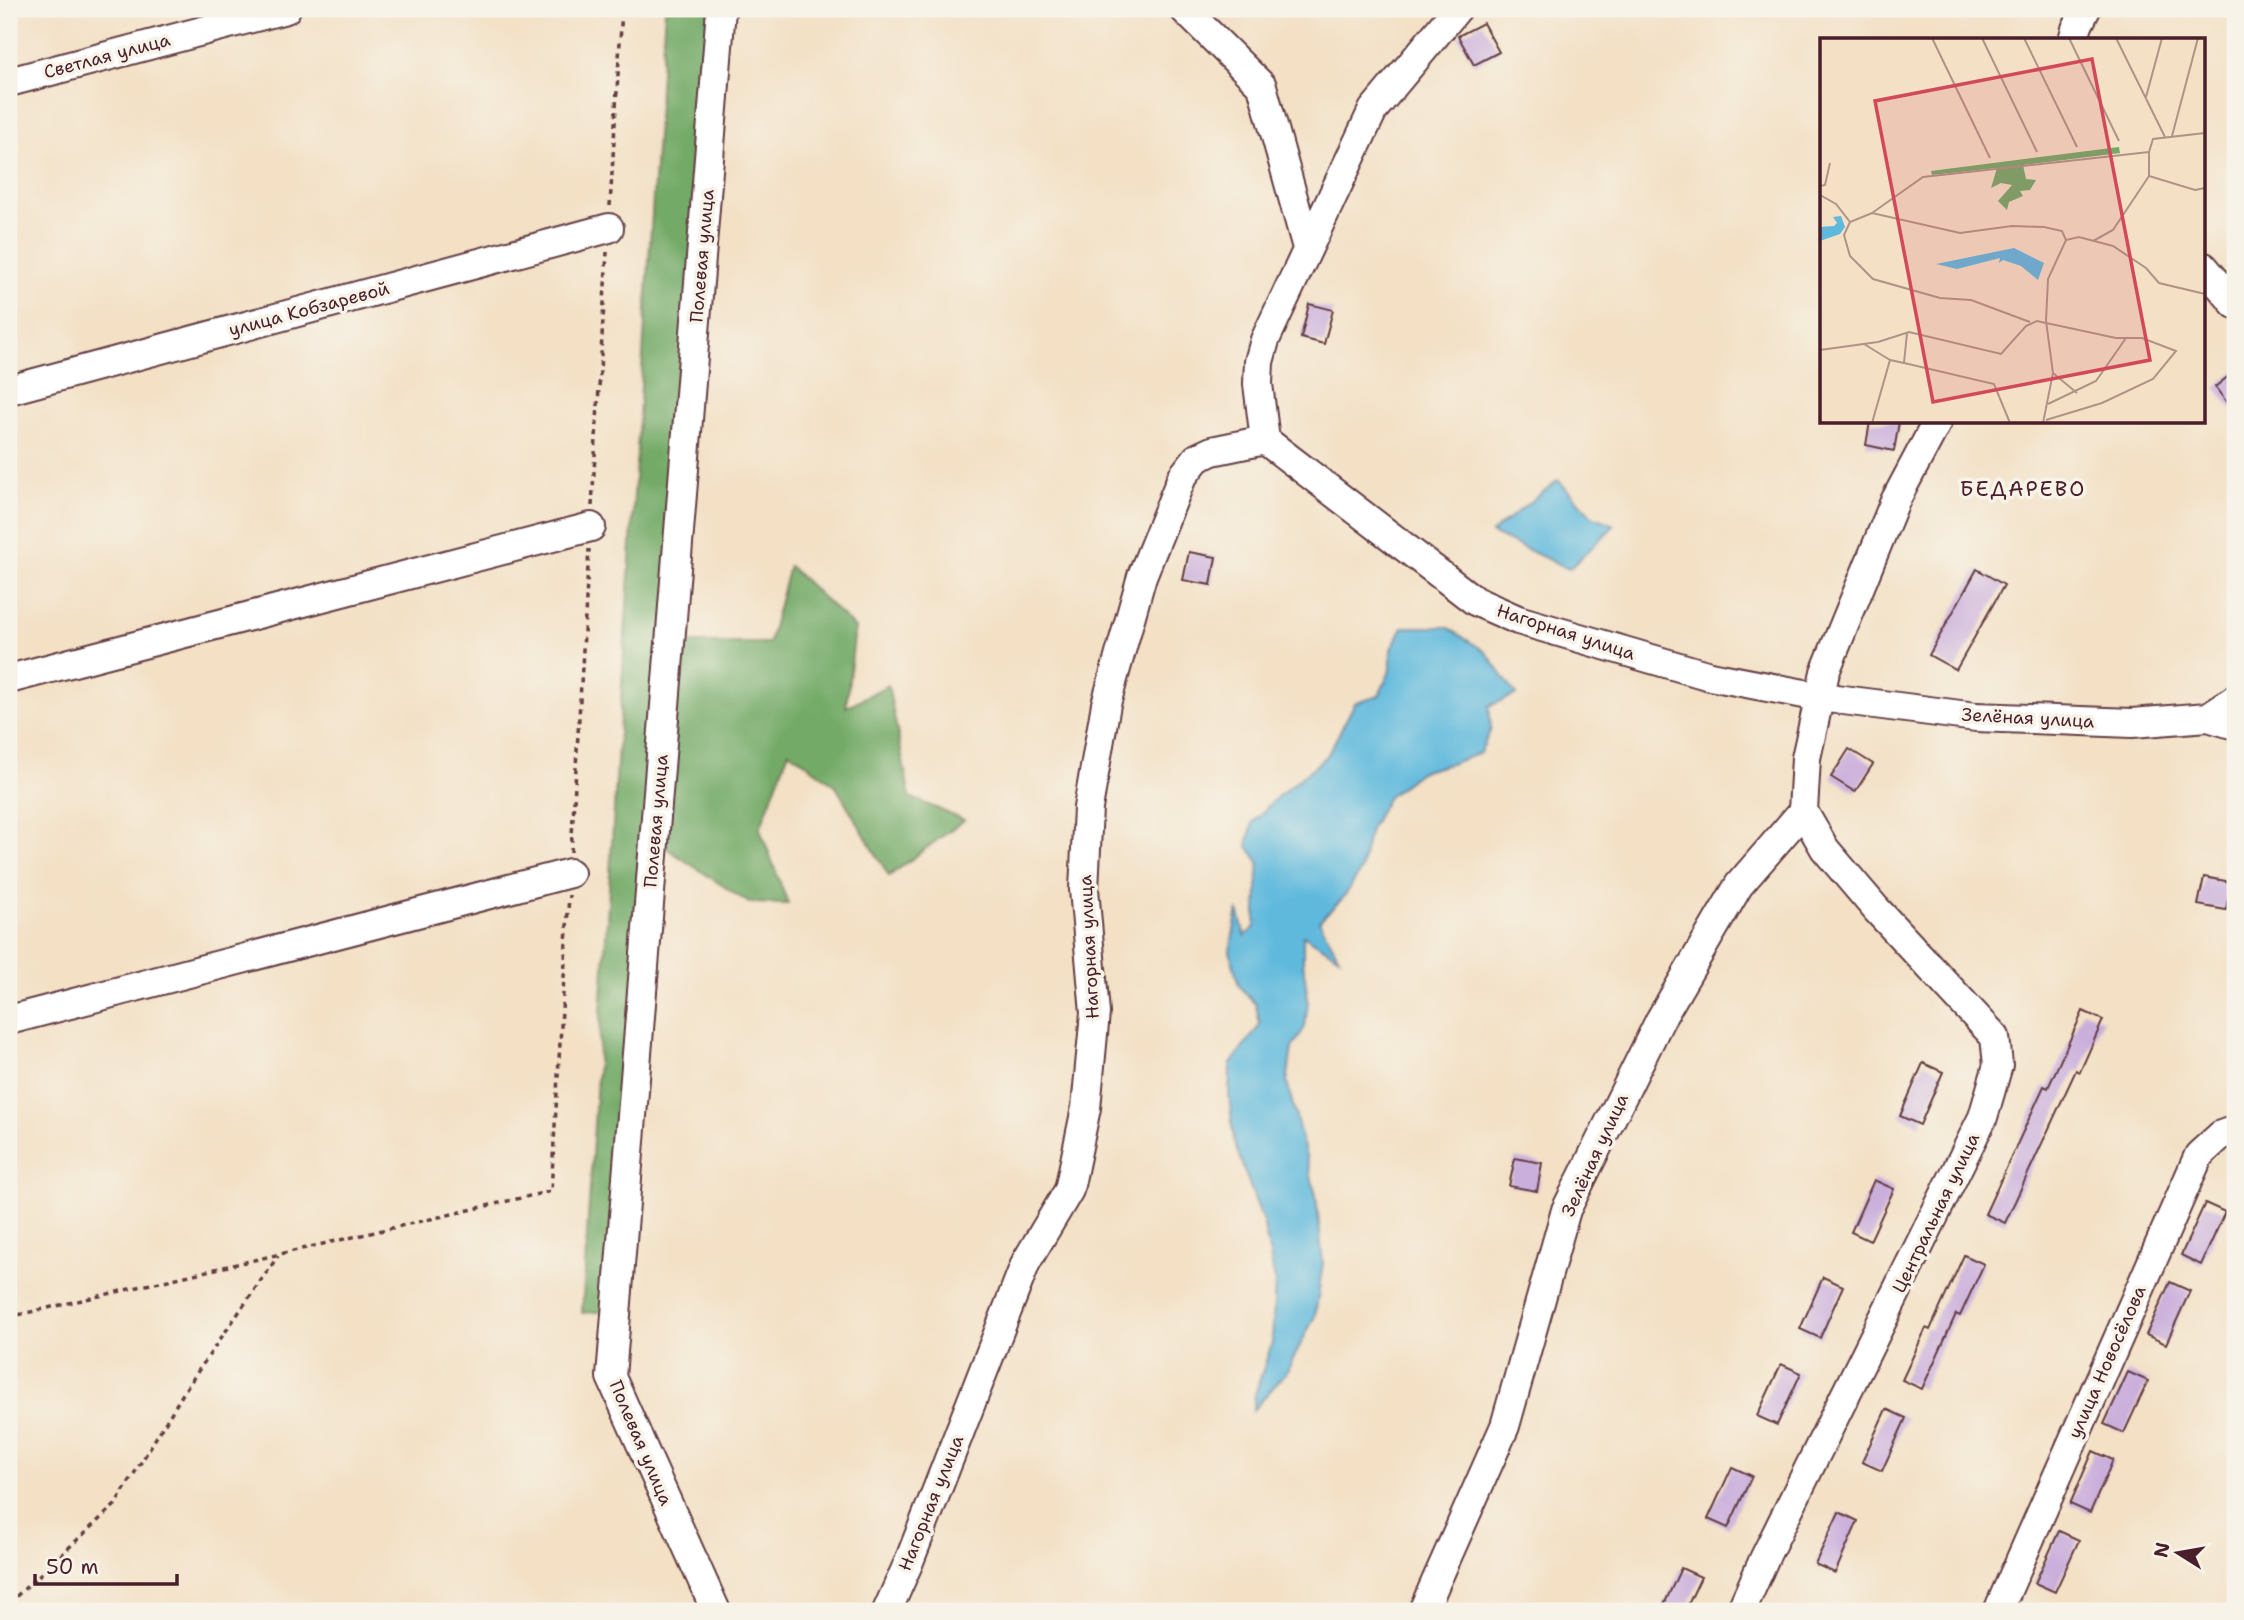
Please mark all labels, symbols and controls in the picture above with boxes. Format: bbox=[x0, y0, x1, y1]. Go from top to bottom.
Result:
street label: Светлая улица bbox=[41, 28, 173, 84]
inset map bbox=[1820, 38, 2206, 424]
street label: Полевая улица bbox=[684, 188, 720, 324]
street label: улица Кобзаревой bbox=[226, 276, 392, 342]
district label: БЕДАРЕВО bbox=[1960, 475, 2086, 503]
street label: Нагорная улица bbox=[1494, 598, 1638, 666]
street label: Зелёная улица bbox=[1961, 703, 2095, 733]
street label: Полевая улица bbox=[638, 753, 674, 889]
street label: Нагорная улица bbox=[1073, 874, 1105, 1020]
street label: Зелёная улица bbox=[1556, 1090, 1634, 1220]
street label: Центральная улица bbox=[1887, 1129, 1985, 1297]
street label: улица Новосёлова bbox=[2062, 1282, 2152, 1442]
street label: Полевая улица bbox=[604, 1377, 678, 1509]
street label: Нагорная улица bbox=[893, 1432, 969, 1574]
north arrow bbox=[2142, 1518, 2212, 1588]
text: N bbox=[2148, 1540, 2176, 1560]
scale bar bbox=[35, 1543, 177, 1587]
text: 50 m bbox=[46, 1553, 99, 1581]

